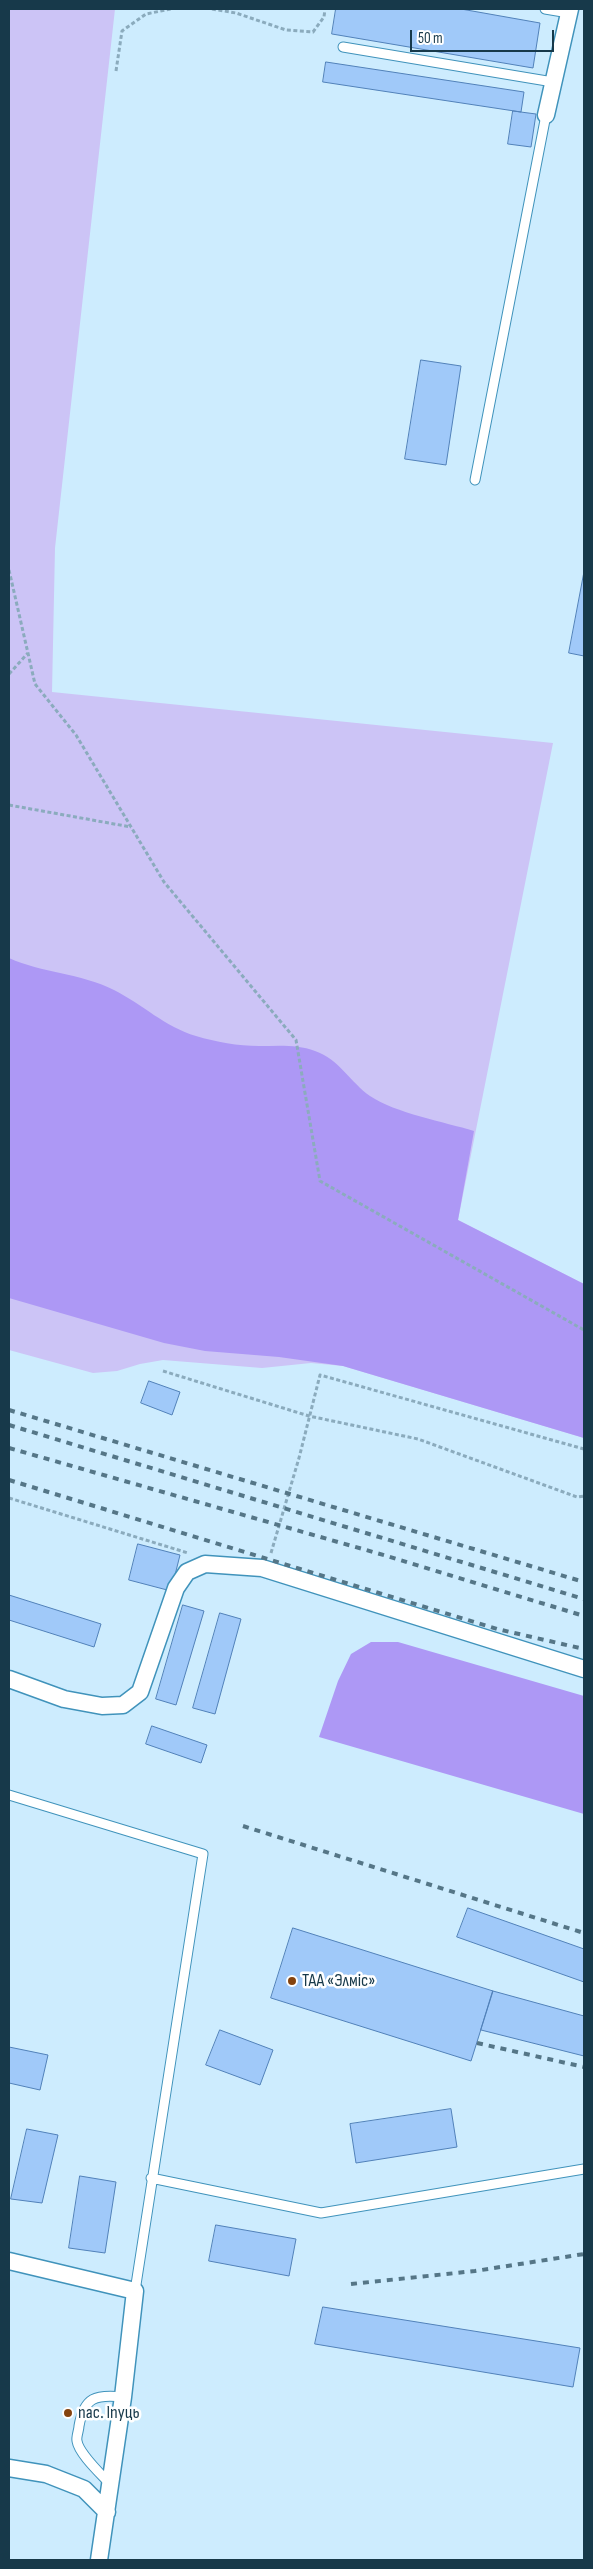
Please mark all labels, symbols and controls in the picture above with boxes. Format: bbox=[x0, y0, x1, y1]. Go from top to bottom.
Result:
scale bar bbox=[413, 20, 557, 52]
text: 50 m bbox=[418, 29, 443, 48]
place label: ТАА «Элміс» bbox=[302, 1970, 375, 1992]
marker: ТАА «Элміс» bbox=[286, 1975, 298, 1987]
place label: пас. Іпуць bbox=[78, 2402, 140, 2424]
marker: пас. Іпуць bbox=[62, 2407, 74, 2419]

